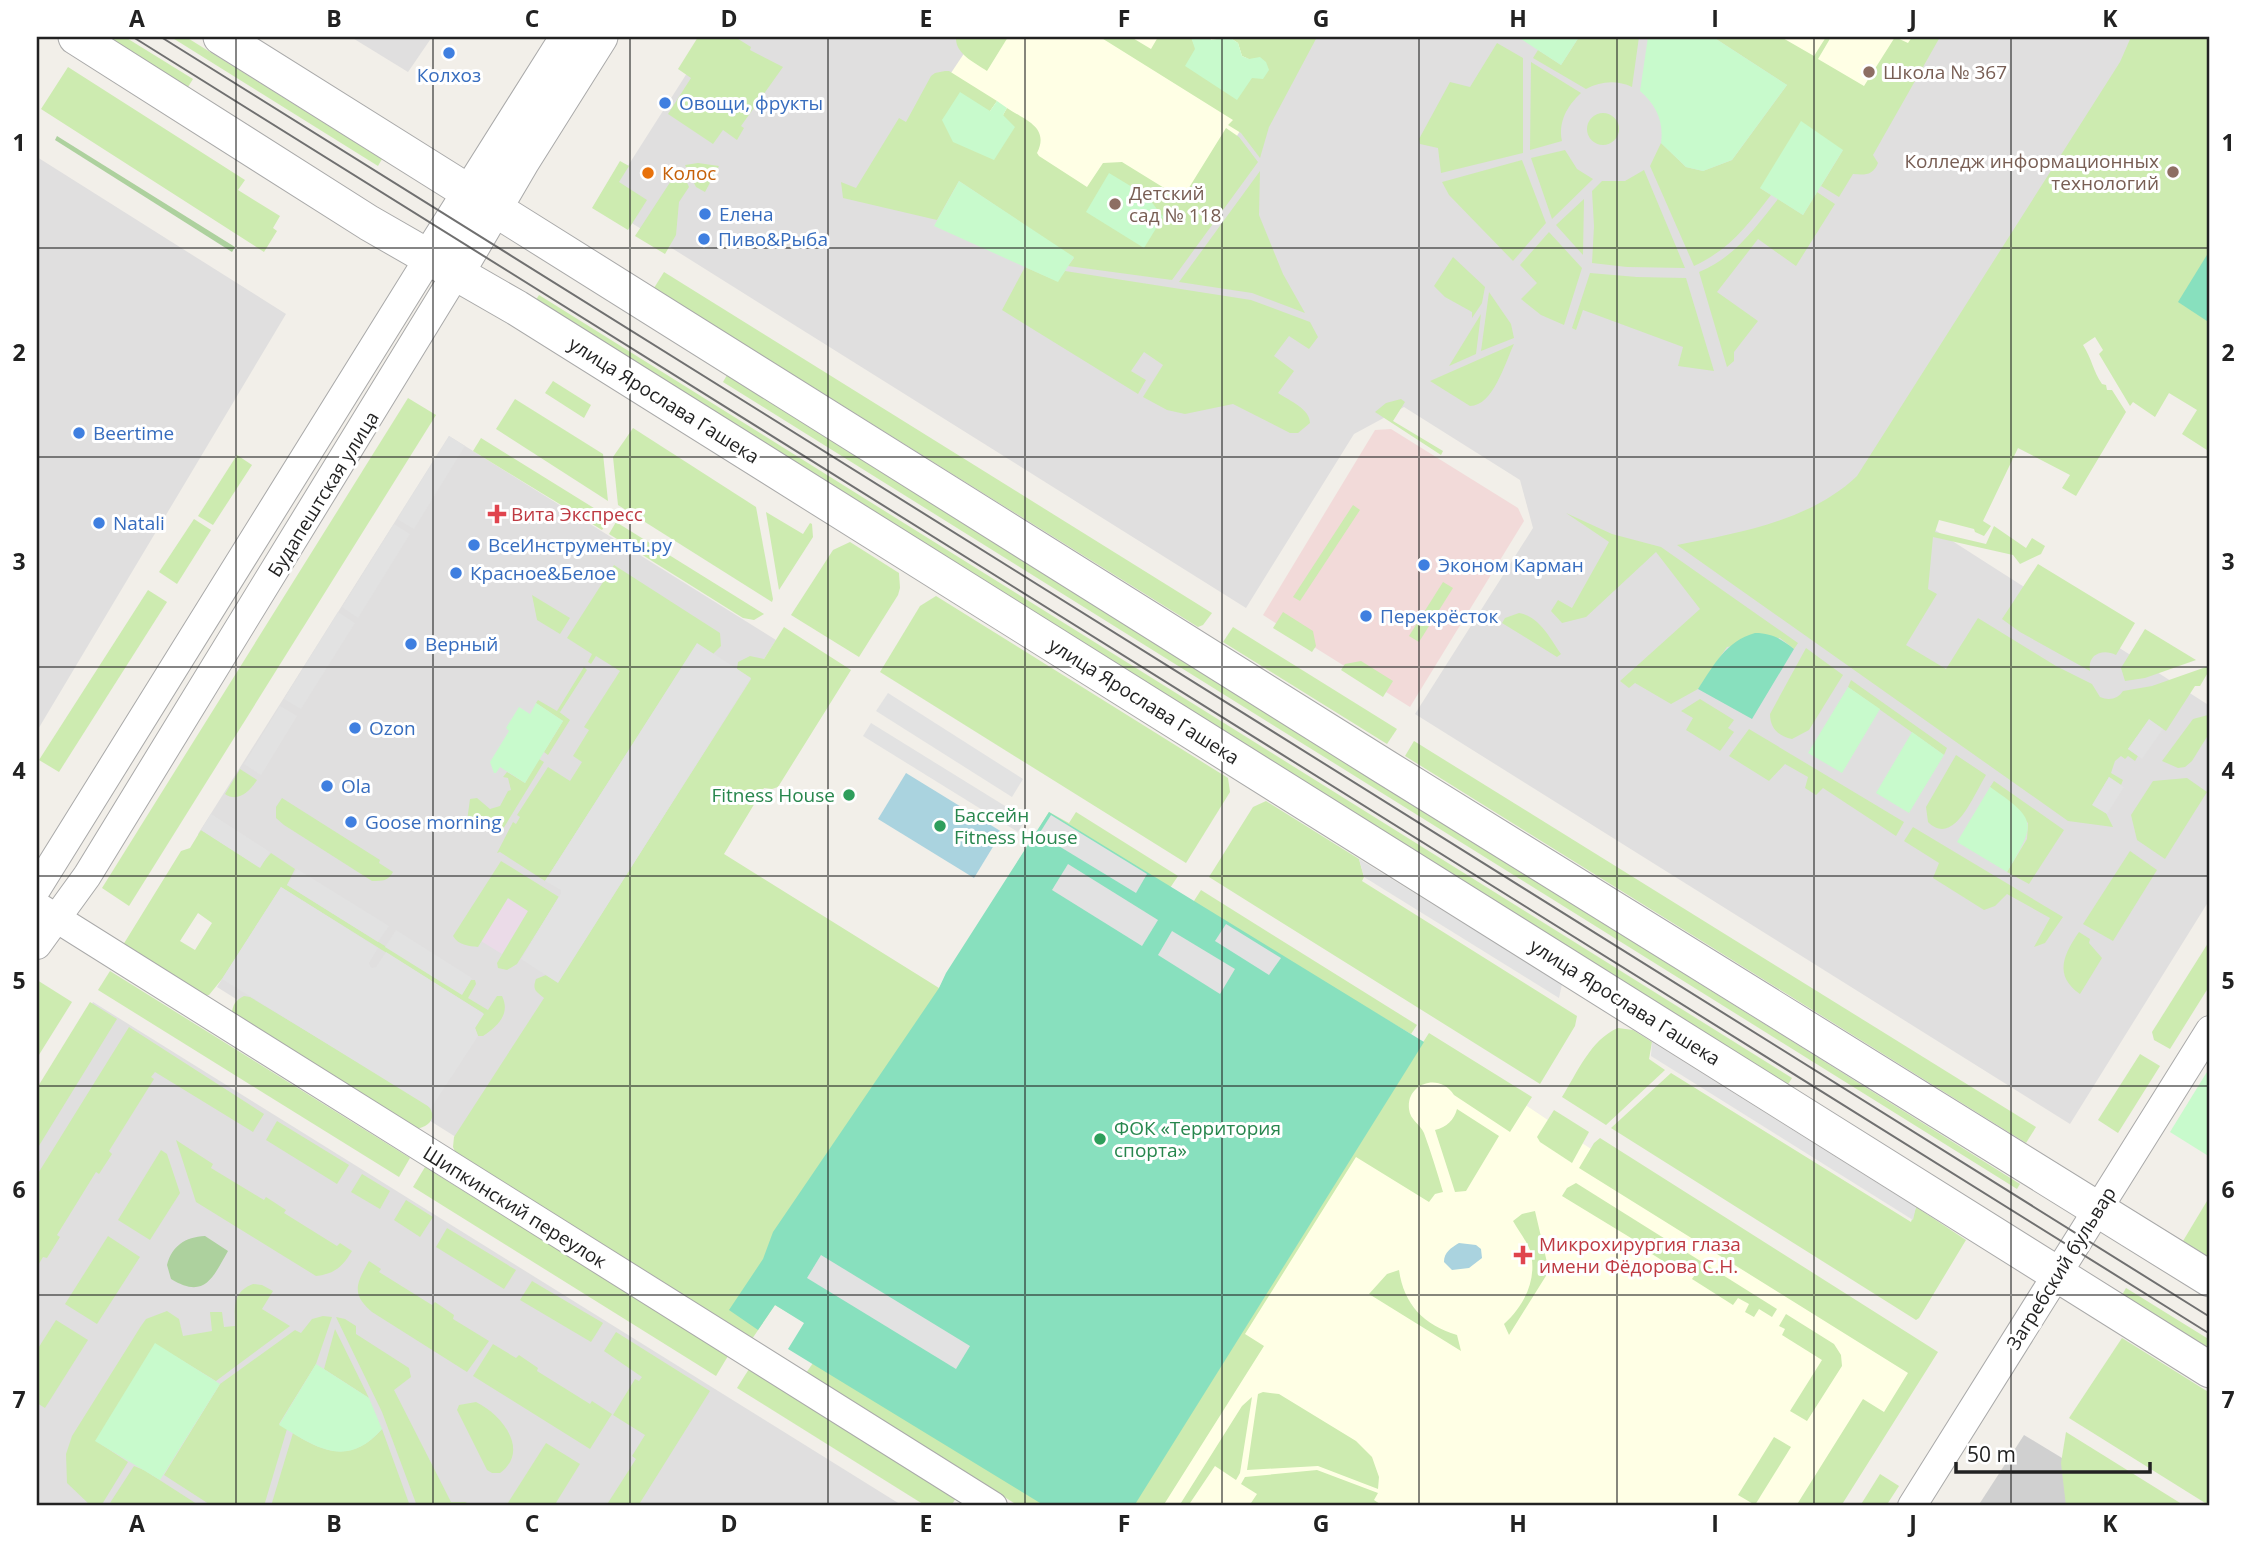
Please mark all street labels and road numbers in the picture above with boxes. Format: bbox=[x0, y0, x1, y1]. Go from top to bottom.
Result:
street label: улица Ярослава Гашека bbox=[564, 331, 764, 469]
street label: Будапештская улица bbox=[261, 406, 385, 582]
street label: улица Ярослава Гашека bbox=[1044, 632, 1244, 770]
street label: улица Ярослава Гашека bbox=[1525, 933, 1725, 1071]
street label: Шипкинский переулок bbox=[418, 1140, 612, 1274]
street label: Загребский бульвар bbox=[2000, 1182, 2122, 1354]

